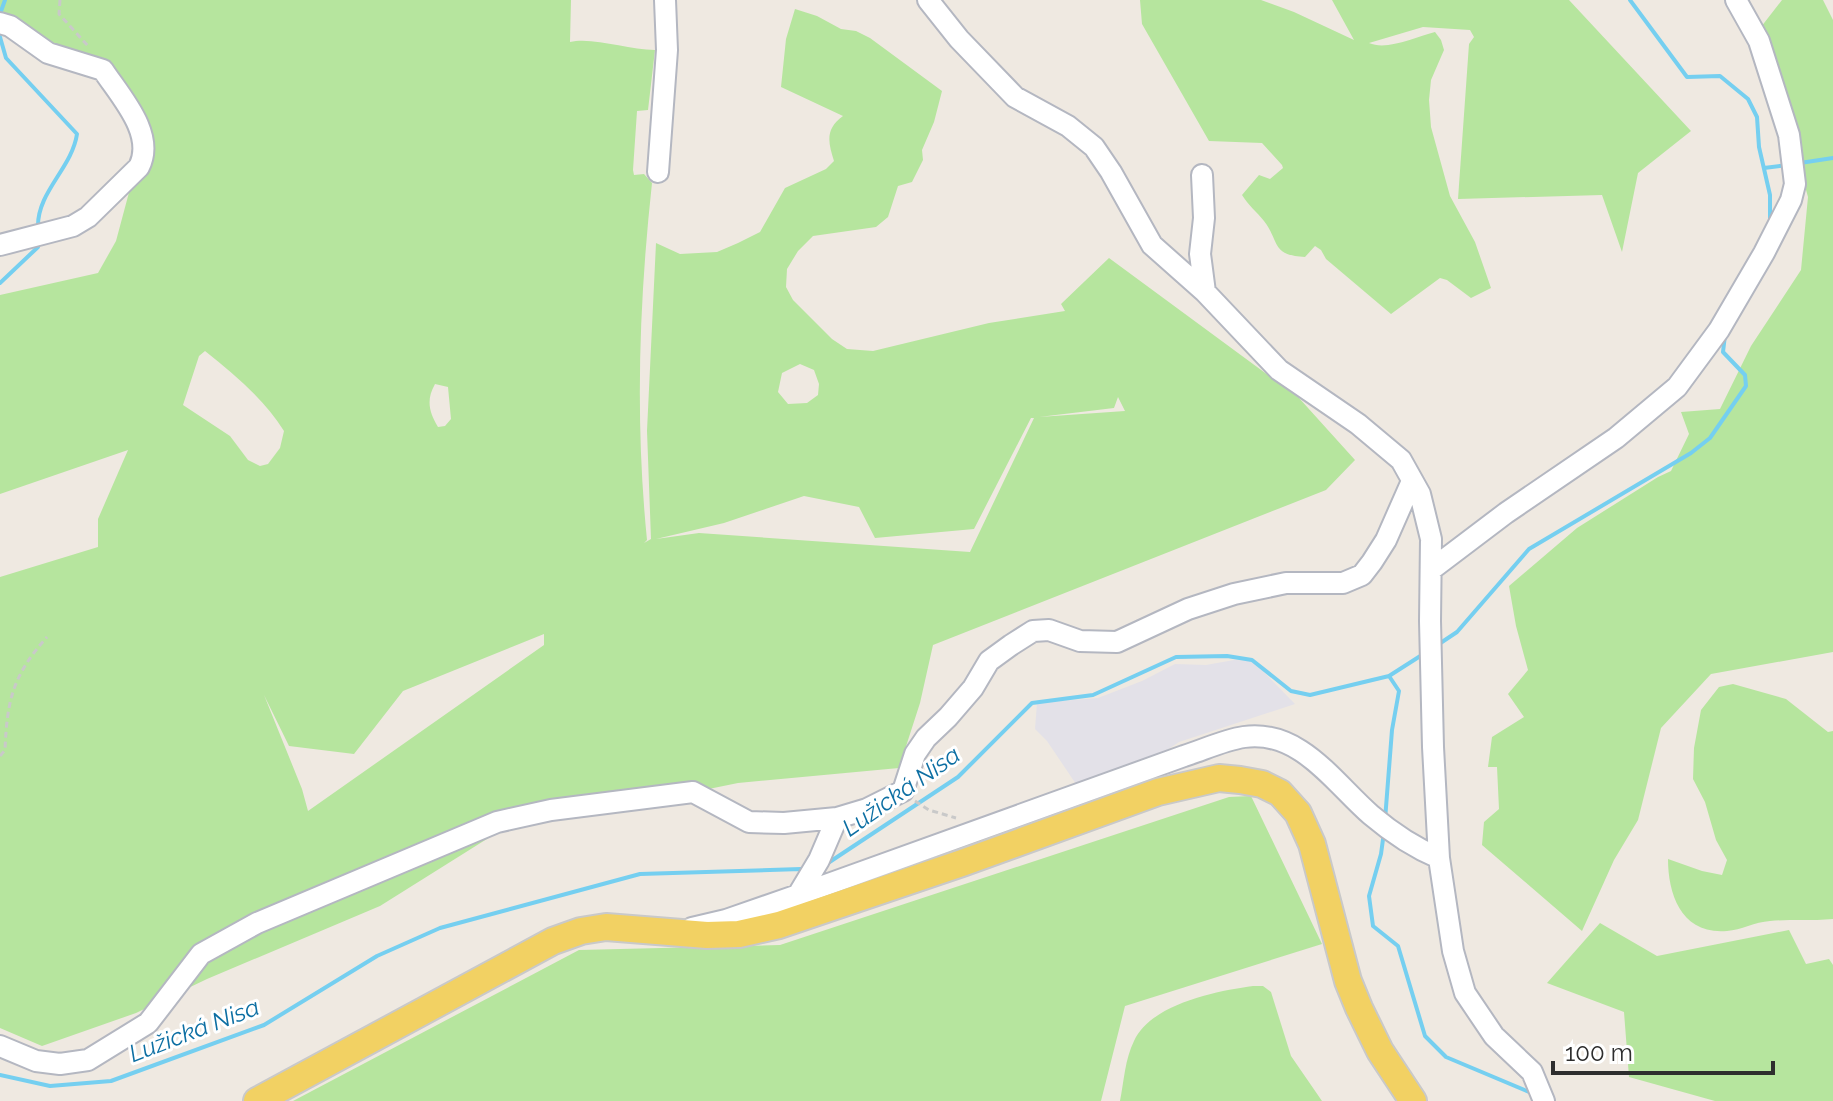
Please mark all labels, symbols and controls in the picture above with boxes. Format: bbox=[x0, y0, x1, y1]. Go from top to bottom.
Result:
water label: Lužická Nisa bbox=[836, 740, 966, 842]
water label: Lužická Nisa bbox=[125, 992, 263, 1068]
scale bar bbox=[1553, 1025, 1773, 1075]
text: 100 m bbox=[1565, 1038, 1633, 1067]

